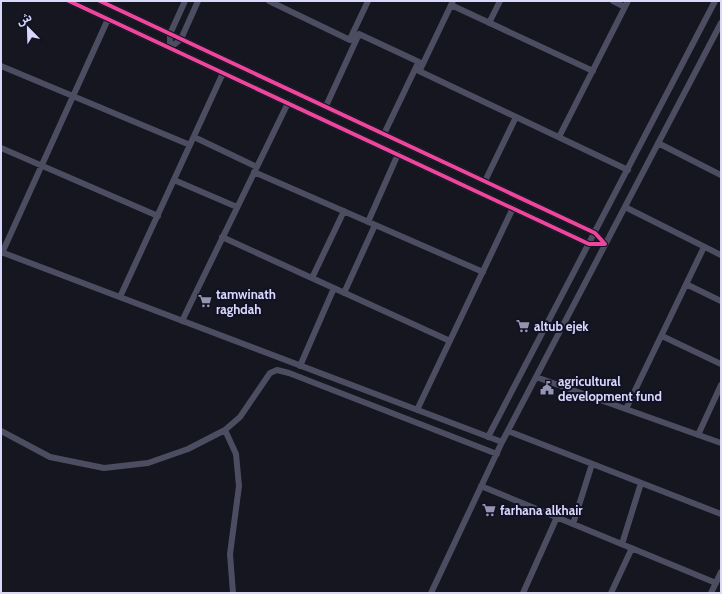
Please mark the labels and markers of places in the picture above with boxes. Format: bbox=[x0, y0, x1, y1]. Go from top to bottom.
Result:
place label: tamwinath raghdah bbox=[216, 286, 276, 317]
supermarket icon: tamwinath raghdah bbox=[197, 293, 213, 309]
supermarket icon: altub ejek bbox=[515, 318, 531, 334]
place label: altub ejek bbox=[534, 318, 589, 334]
place label: agricultural development fund bbox=[558, 373, 662, 404]
public building icon: agricultural development fund bbox=[539, 380, 555, 396]
supermarket icon: farhana alkhair bbox=[481, 502, 497, 518]
place label: farhana alkhair bbox=[500, 502, 583, 518]

